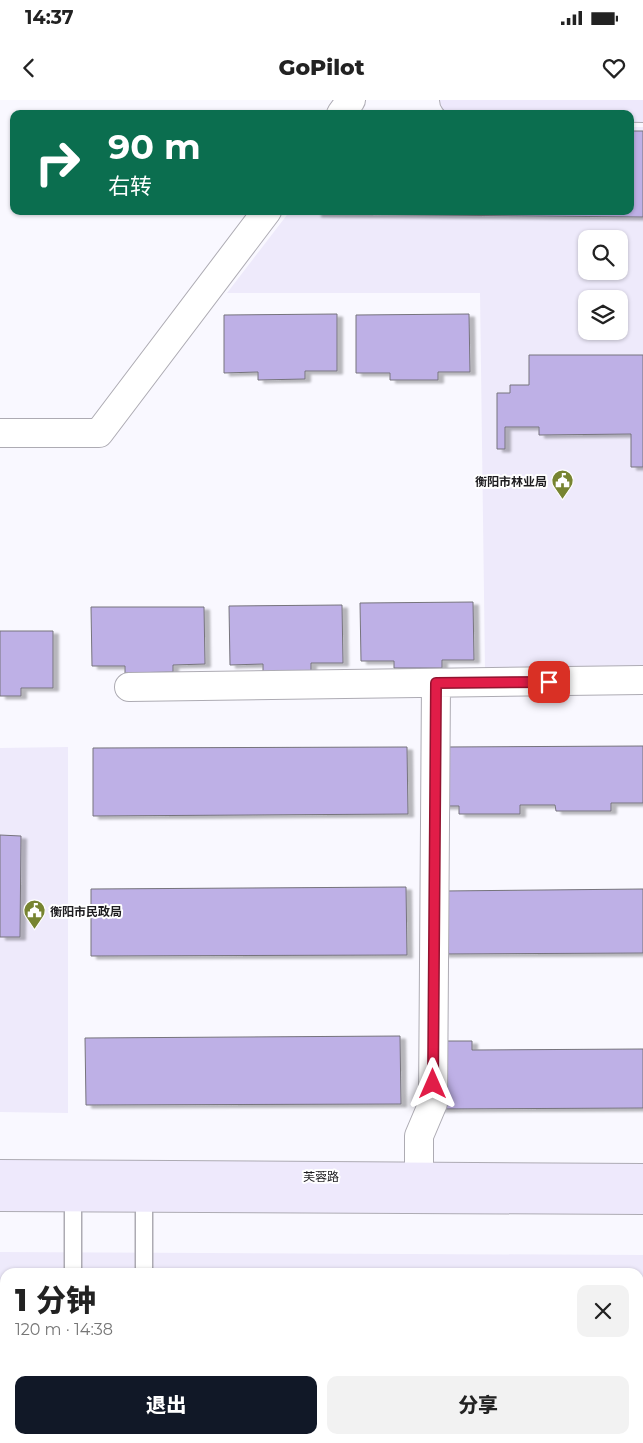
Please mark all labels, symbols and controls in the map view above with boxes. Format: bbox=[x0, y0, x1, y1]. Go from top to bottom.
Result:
text: 14:37 bbox=[25, 6, 74, 29]
icon: back bbox=[15, 54, 43, 82]
text: GoPilot bbox=[278, 54, 365, 81]
icon: heart bbox=[600, 54, 628, 82]
text: 90 m bbox=[108, 125, 201, 168]
icon: right bbox=[25, 130, 90, 195]
text: 右转 bbox=[108, 173, 152, 200]
map controls bbox=[578, 230, 628, 340]
button: search bbox=[578, 230, 628, 280]
button: layers bbox=[578, 290, 628, 340]
public building icon: 衡阳市林业局 bbox=[551, 469, 575, 500]
place label: 衡阳市林业局 bbox=[475, 474, 547, 489]
pin bbox=[528, 661, 570, 703]
icon: arrive bbox=[535, 668, 563, 696]
public building icon: 衡阳市民政局 bbox=[22, 899, 46, 930]
place label: 衡阳市民政局 bbox=[50, 904, 122, 919]
position arrow bbox=[406, 1057, 458, 1109]
street label: 芙蓉路 bbox=[303, 1169, 339, 1184]
text: 1 分钟 bbox=[15, 1282, 96, 1319]
button: close bbox=[577, 1285, 629, 1337]
text: 120 m · 14:38 bbox=[15, 1320, 113, 1339]
button: 退出 bbox=[15, 1376, 317, 1434]
button: 分享 bbox=[327, 1376, 629, 1434]

